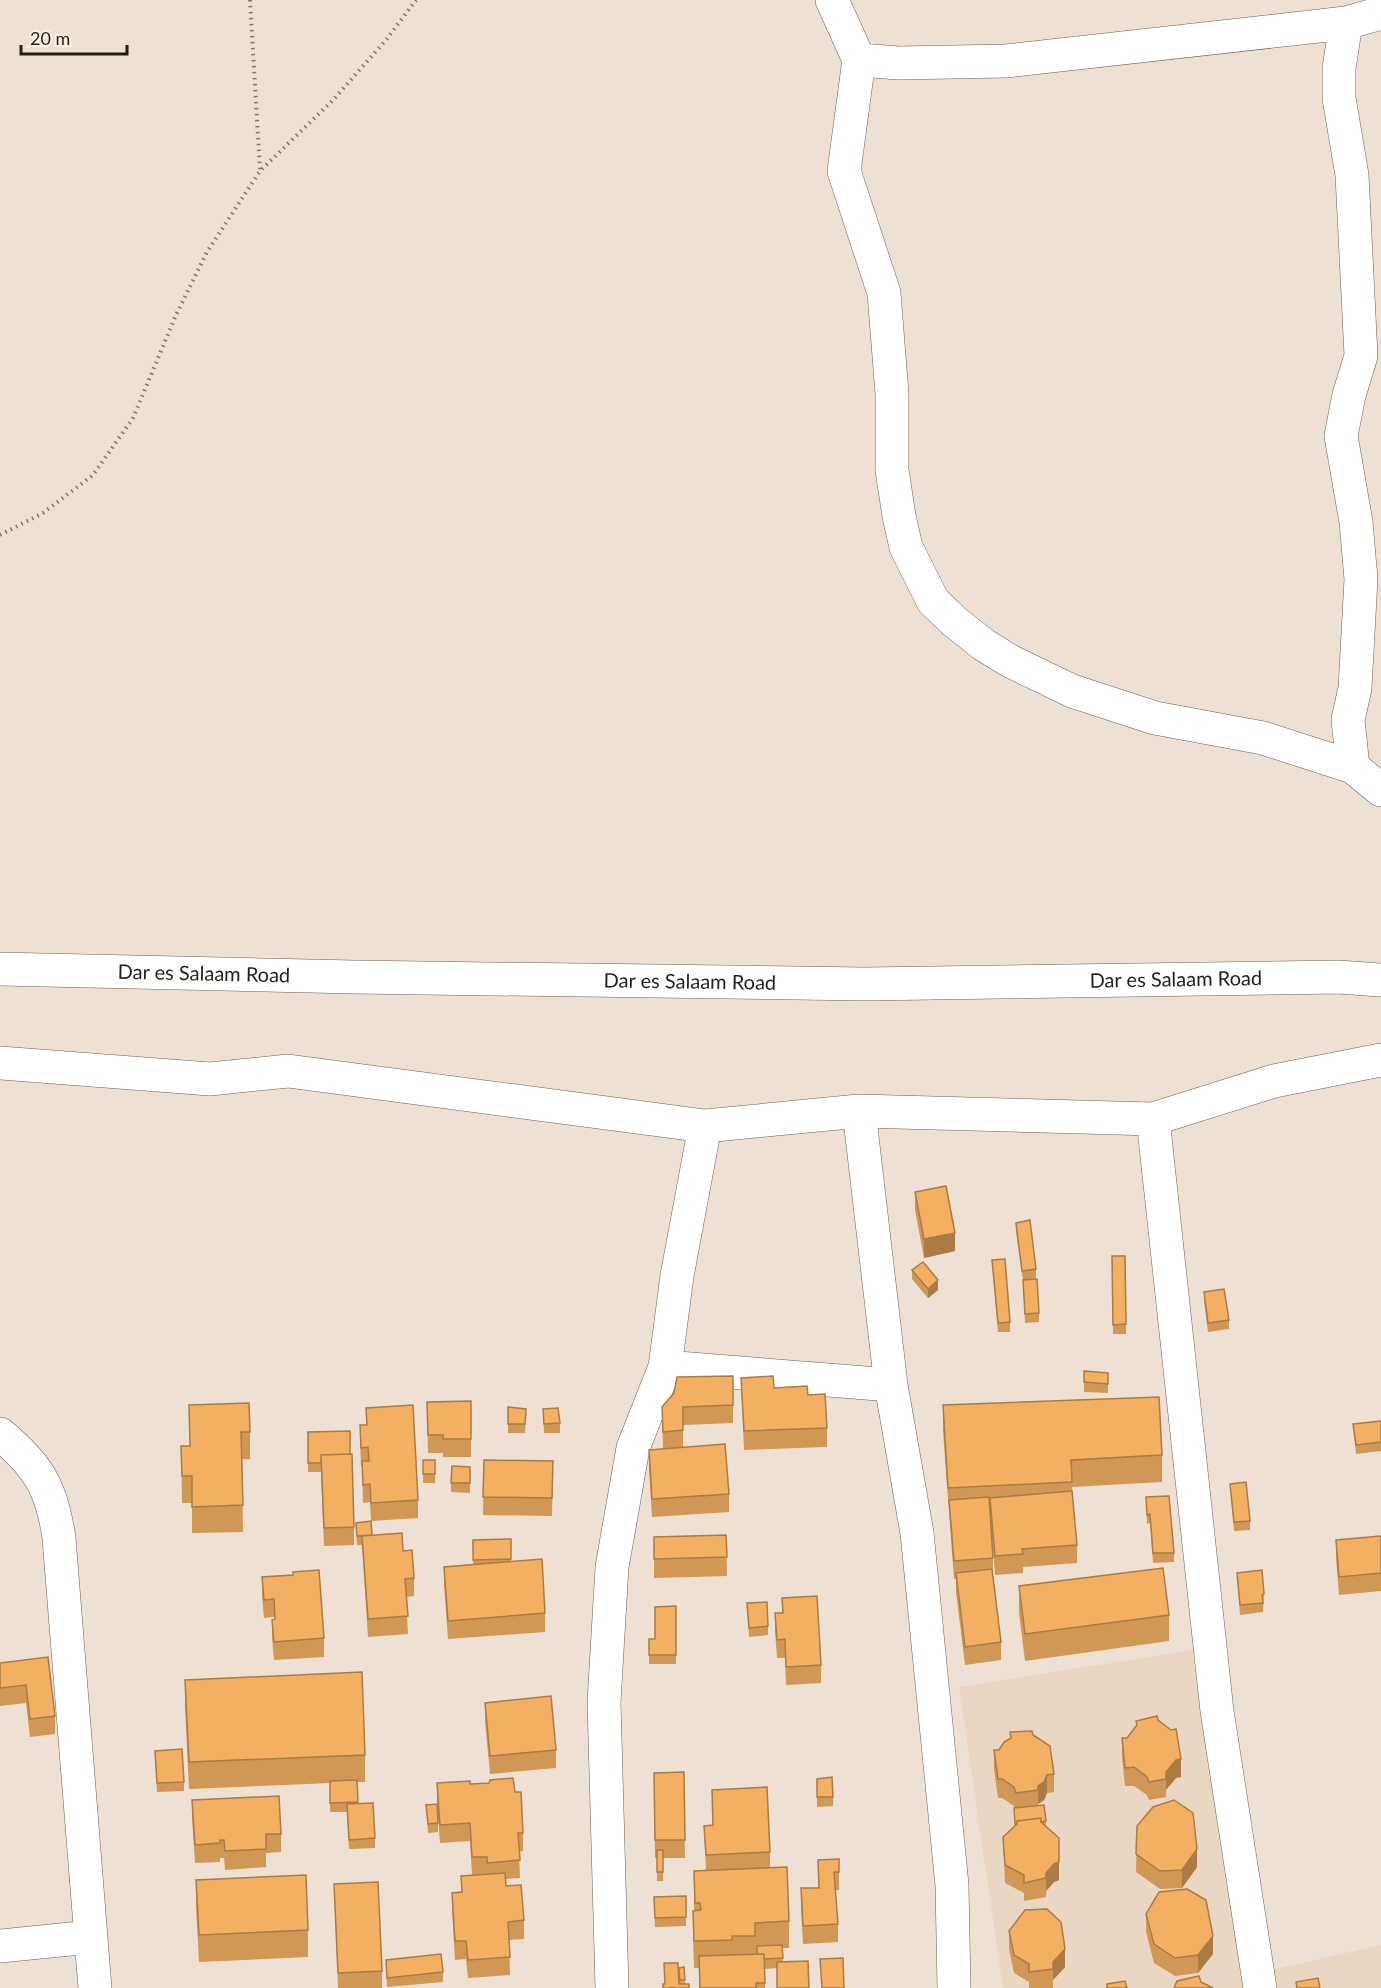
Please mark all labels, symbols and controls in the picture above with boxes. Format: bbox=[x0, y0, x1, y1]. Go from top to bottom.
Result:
scale bar bbox=[21, 18, 128, 56]
text: 20 m bbox=[30, 27, 70, 49]
street label: Dar es Salaam Road bbox=[117, 959, 290, 987]
street label: Dar es Salaam Road bbox=[1089, 965, 1262, 992]
street label: Dar es Salaam Road bbox=[603, 967, 776, 994]

